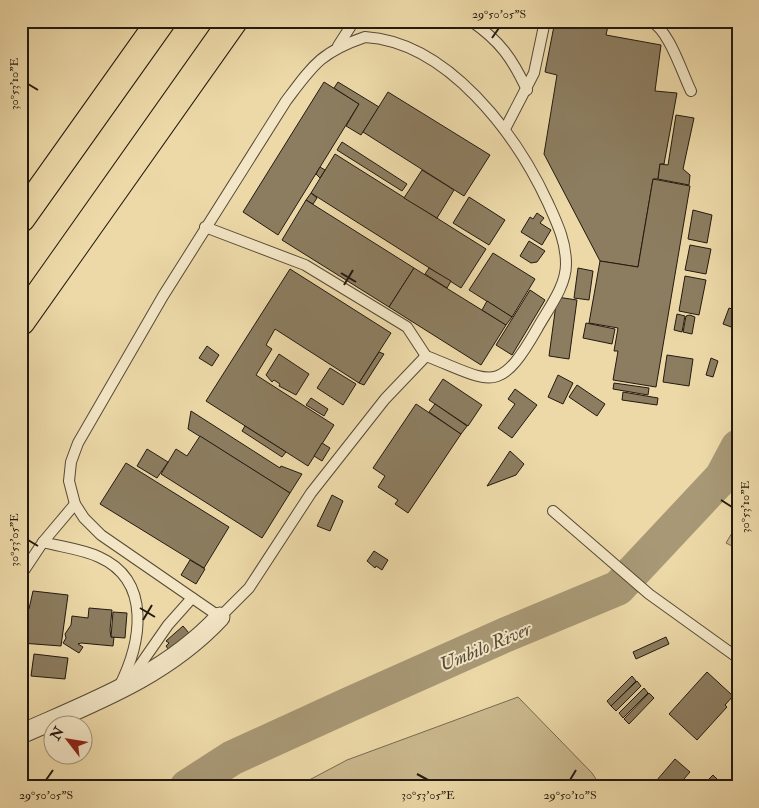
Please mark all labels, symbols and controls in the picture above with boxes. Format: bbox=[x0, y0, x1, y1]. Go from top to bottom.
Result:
text: 29°50'05"S bbox=[472, 7, 526, 22]
text: 30°53'10"E bbox=[7, 58, 22, 110]
text: 30°53'10"E bbox=[738, 481, 753, 533]
text: 30°53'05"E bbox=[7, 513, 22, 567]
water label: Umbilo River bbox=[436, 616, 536, 677]
north arrow bbox=[42, 716, 92, 766]
text: N bbox=[46, 723, 68, 744]
text: 29°50'05"S bbox=[19, 788, 73, 803]
text: 30°53'05"E bbox=[401, 788, 455, 803]
text: 29°50'10"S bbox=[543, 788, 597, 803]

